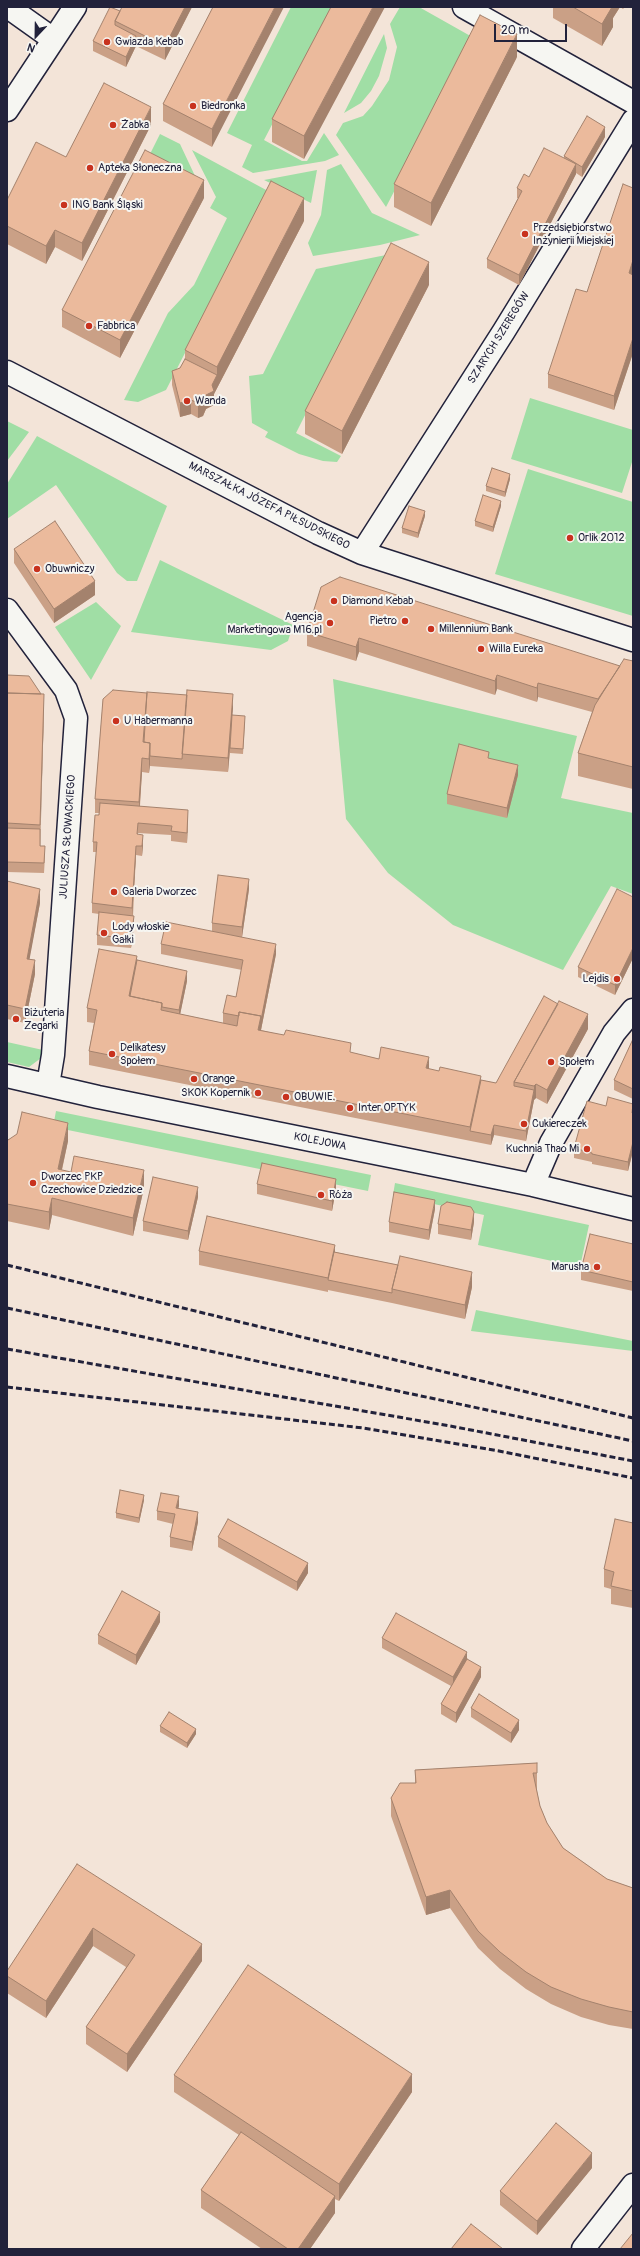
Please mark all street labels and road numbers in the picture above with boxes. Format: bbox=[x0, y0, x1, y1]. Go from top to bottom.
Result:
street label: SZARYCH SZEREGÓW bbox=[465, 290, 533, 386]
street label: MARSZAŁKA JÓZEFA PIŁSUDSKIEGO bbox=[186, 459, 352, 553]
street label: JULIUSZA SŁOWACKIEGO bbox=[57, 774, 79, 900]
street label: KOLEJOWA bbox=[292, 1130, 348, 1154]

